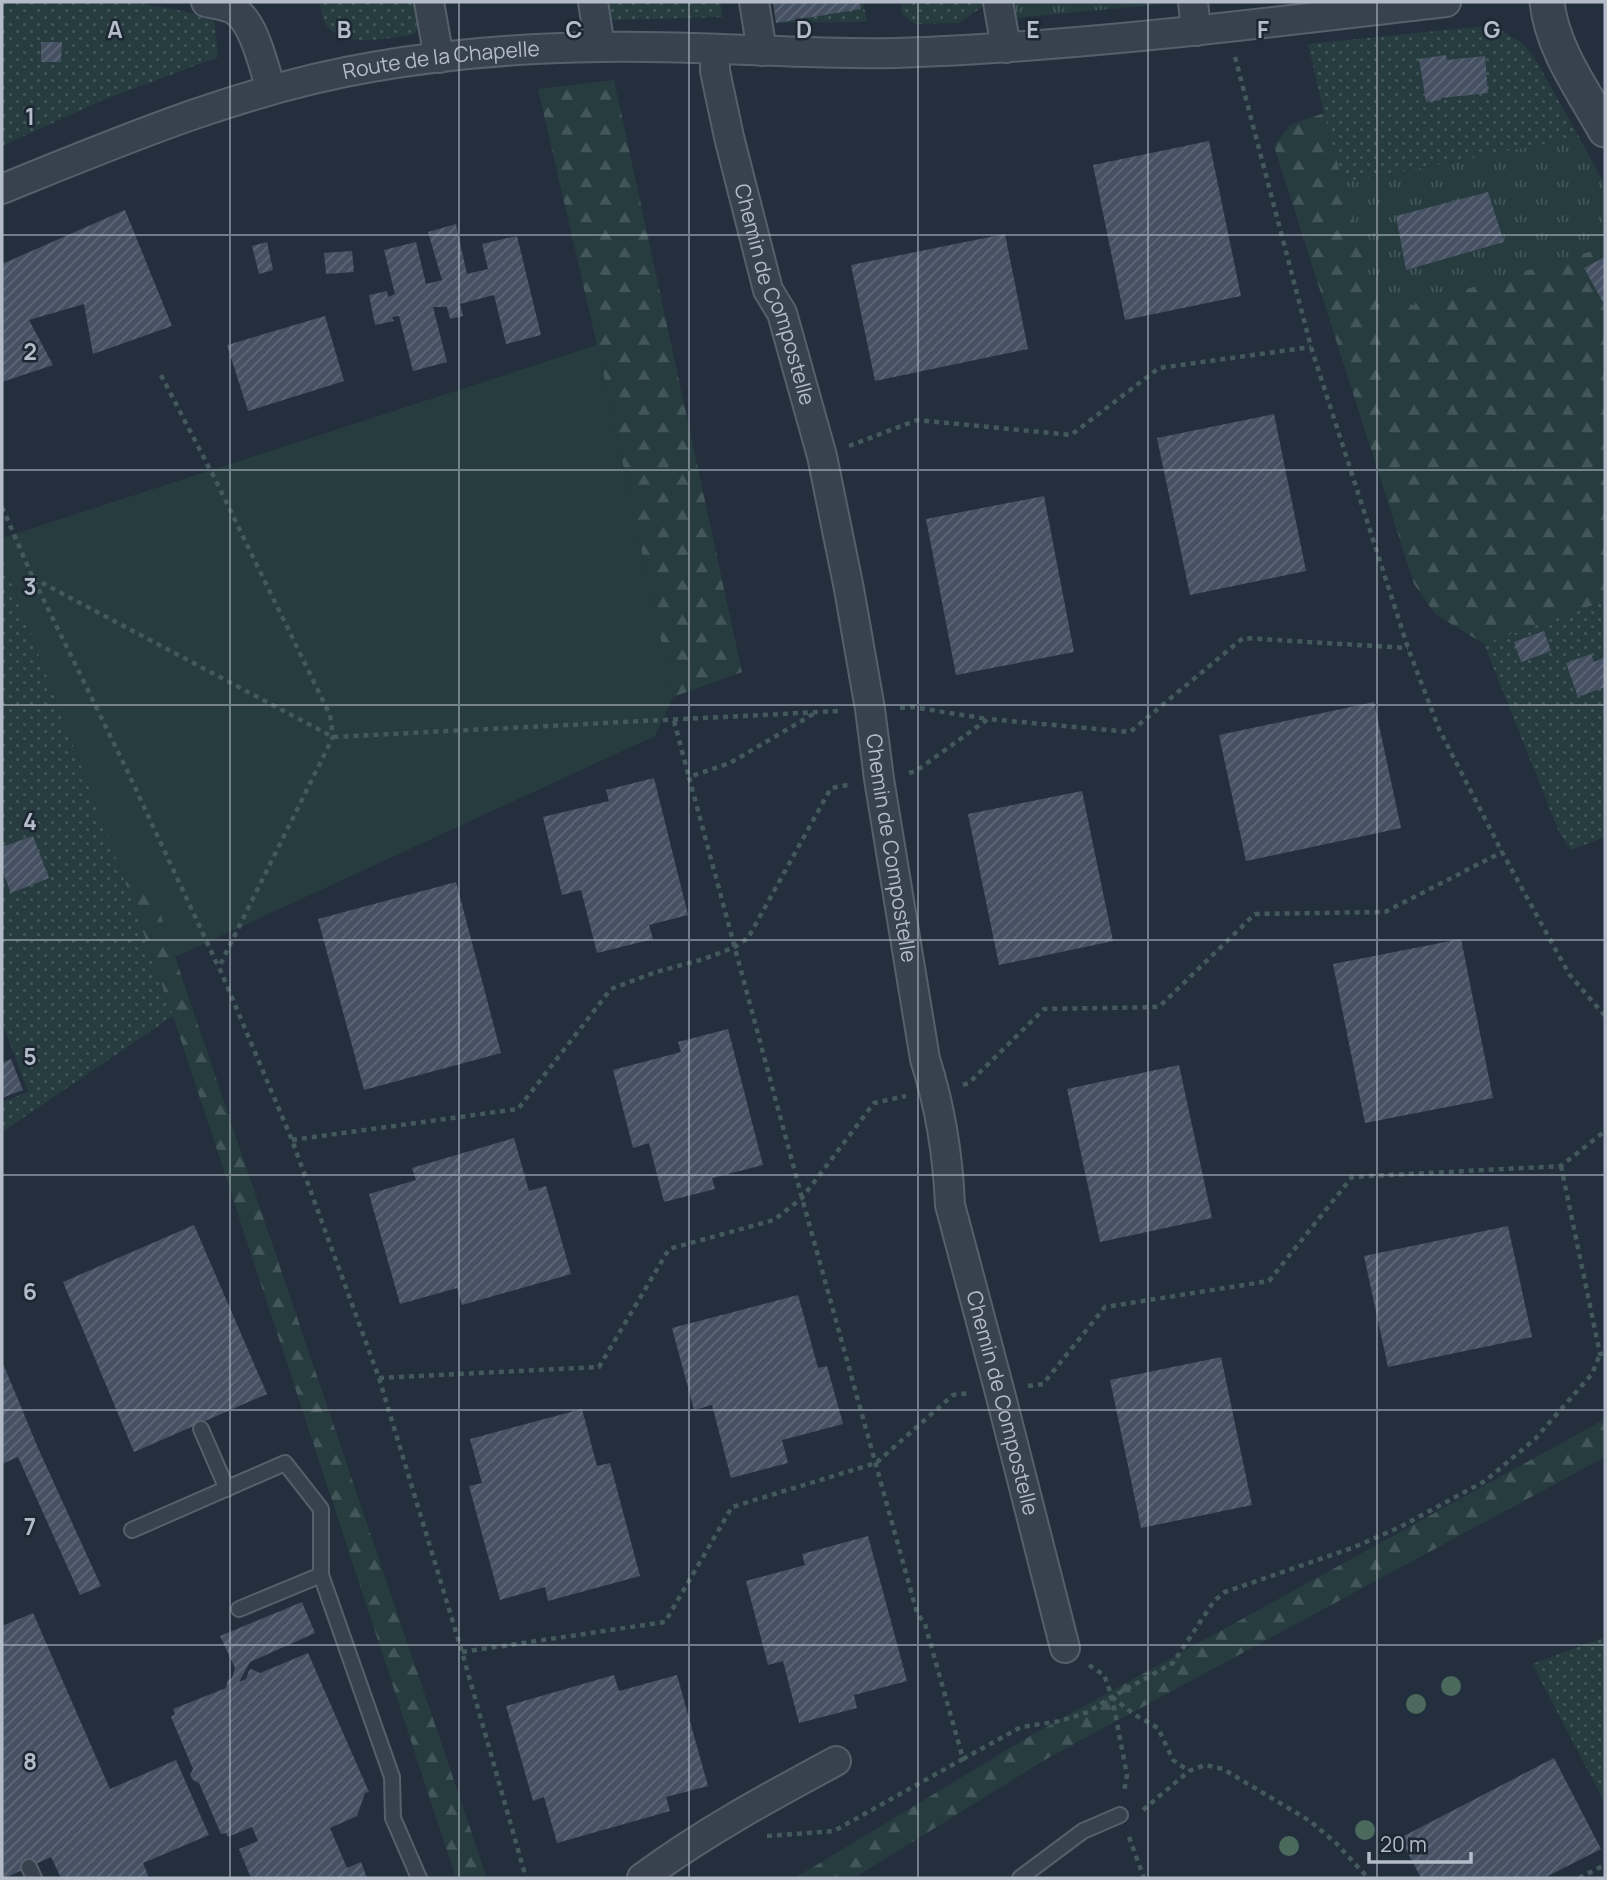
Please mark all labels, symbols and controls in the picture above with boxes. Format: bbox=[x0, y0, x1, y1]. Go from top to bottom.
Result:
text: A bbox=[107, 13, 123, 45]
text: B bbox=[337, 13, 351, 45]
text: C bbox=[566, 13, 583, 45]
text: D bbox=[796, 13, 812, 45]
text: E bbox=[1026, 13, 1040, 45]
text: F bbox=[1257, 13, 1269, 45]
text: G bbox=[1484, 13, 1501, 45]
street label: Route de la Chapelle bbox=[340, 34, 540, 85]
text: 1 bbox=[25, 100, 35, 132]
street label: Chemin de Compostelle bbox=[728, 181, 822, 408]
text: 2 bbox=[23, 335, 37, 367]
text: 3 bbox=[23, 570, 37, 602]
street label: Chemin de Compostelle bbox=[860, 732, 924, 964]
text: 4 bbox=[23, 805, 37, 837]
text: 5 bbox=[23, 1040, 37, 1072]
text: 6 bbox=[23, 1275, 37, 1307]
street label: Chemin de Compostelle bbox=[960, 1287, 1046, 1518]
text: 7 bbox=[24, 1510, 36, 1542]
text: 8 bbox=[23, 1745, 37, 1777]
scale bar bbox=[1369, 1820, 1470, 1864]
text: 20 m bbox=[1380, 1830, 1427, 1858]

